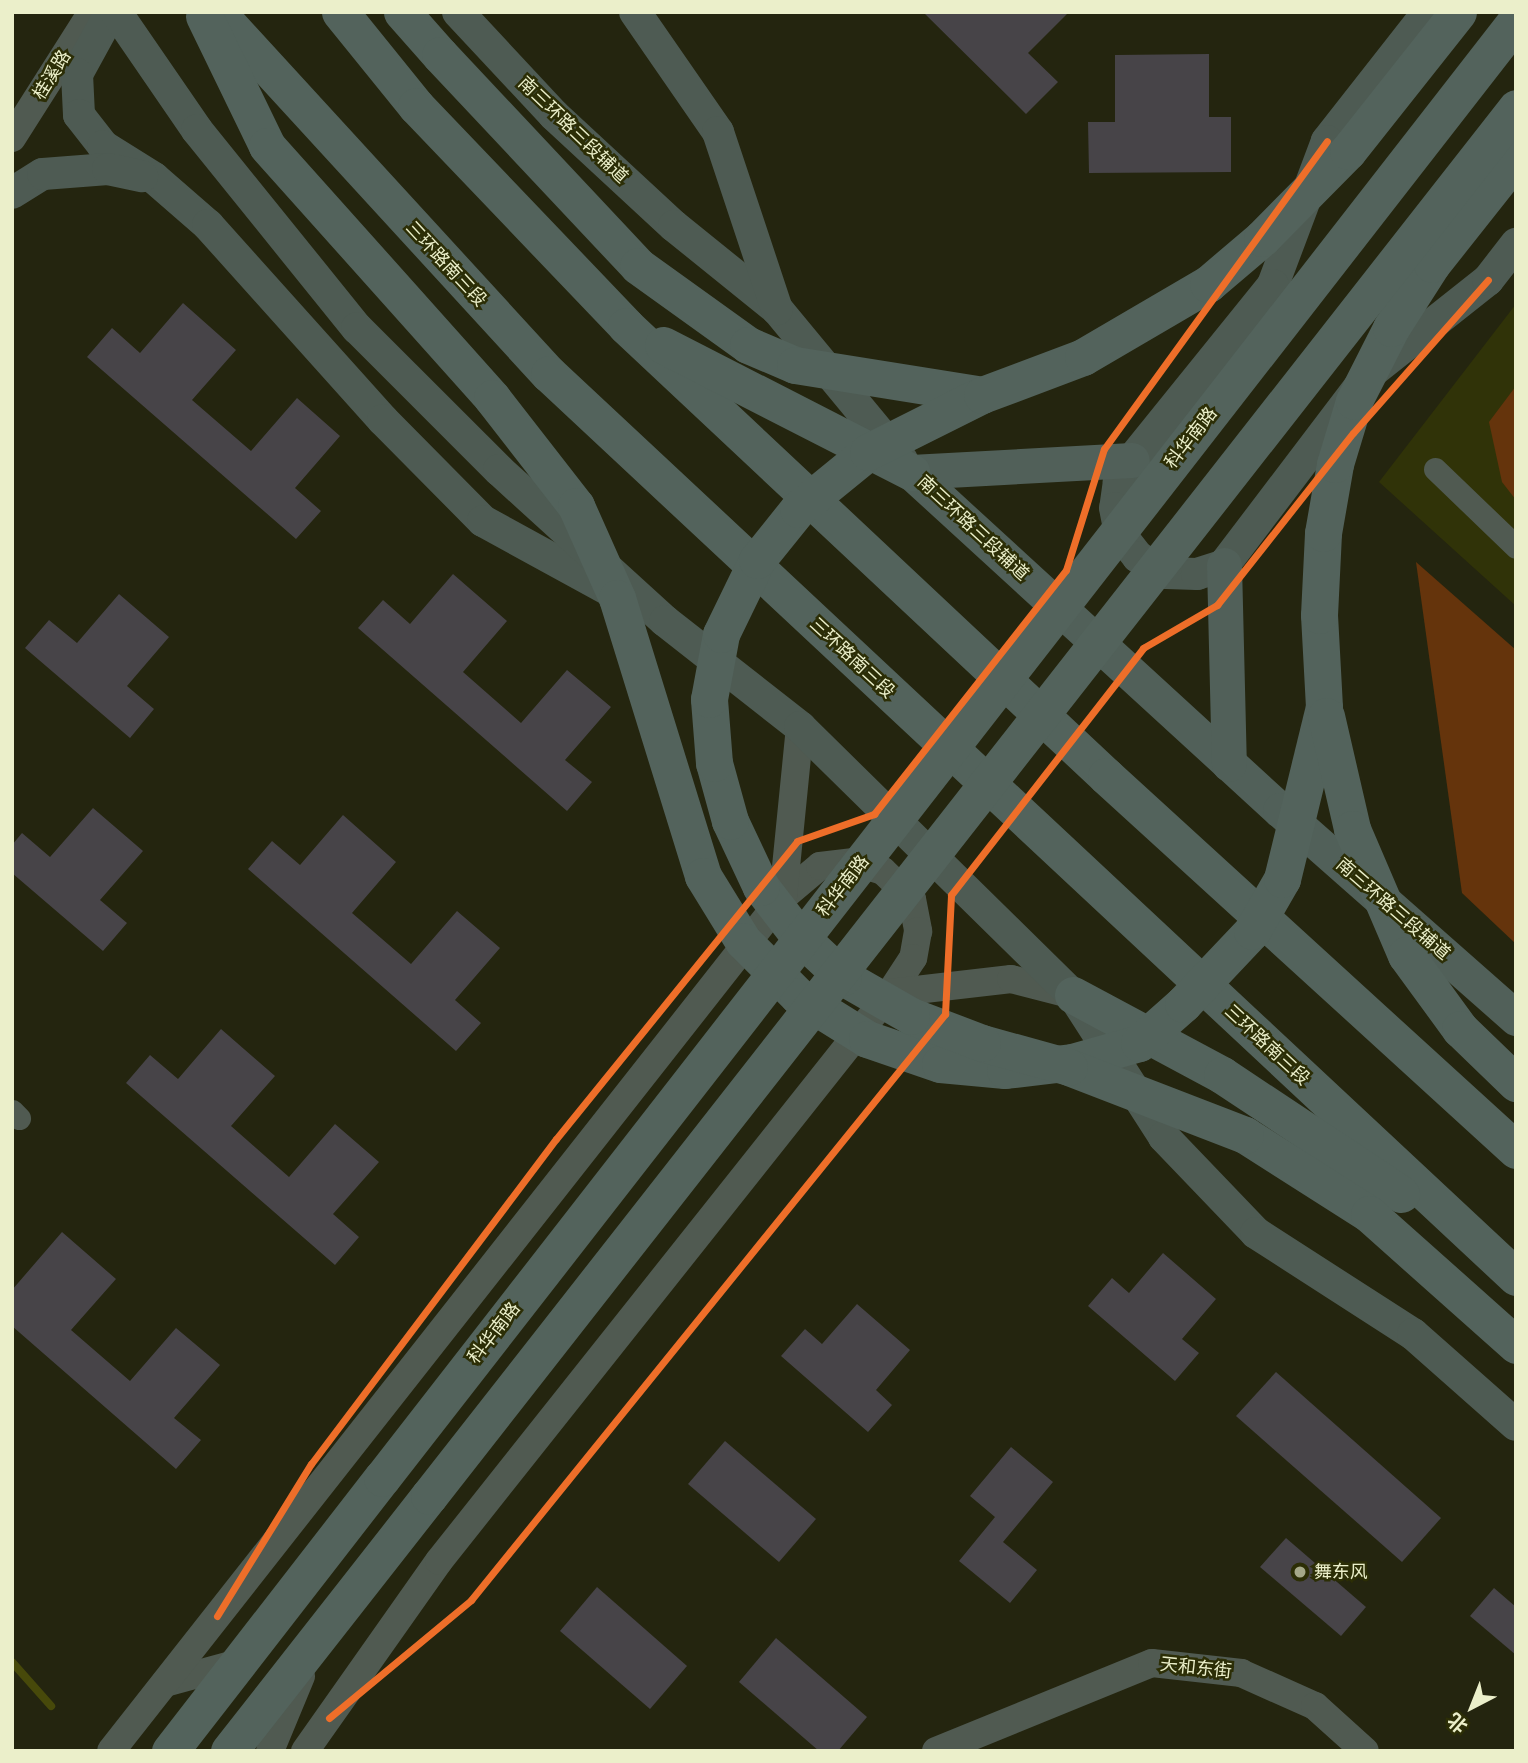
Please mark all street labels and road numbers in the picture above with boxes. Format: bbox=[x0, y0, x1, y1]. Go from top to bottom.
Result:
street label: 桂溪路 bbox=[29, 46, 75, 104]
street label: 南三环路三段辅道 bbox=[514, 72, 632, 188]
street label: 三环路南三段 bbox=[401, 217, 491, 311]
street label: 科华南路 bbox=[1160, 403, 1222, 473]
street label: 南三环路三段辅道 bbox=[913, 471, 1033, 585]
street label: 三环路南三段 bbox=[805, 613, 899, 703]
street label: 科华南路 bbox=[812, 851, 874, 921]
street label: 南三环路三段辅道 bbox=[1332, 854, 1454, 964]
street label: 三环路南三段 bbox=[1220, 1000, 1314, 1090]
street label: 科华南路 bbox=[463, 1298, 525, 1368]
street label: 天和东街 bbox=[1159, 1653, 1233, 1683]

